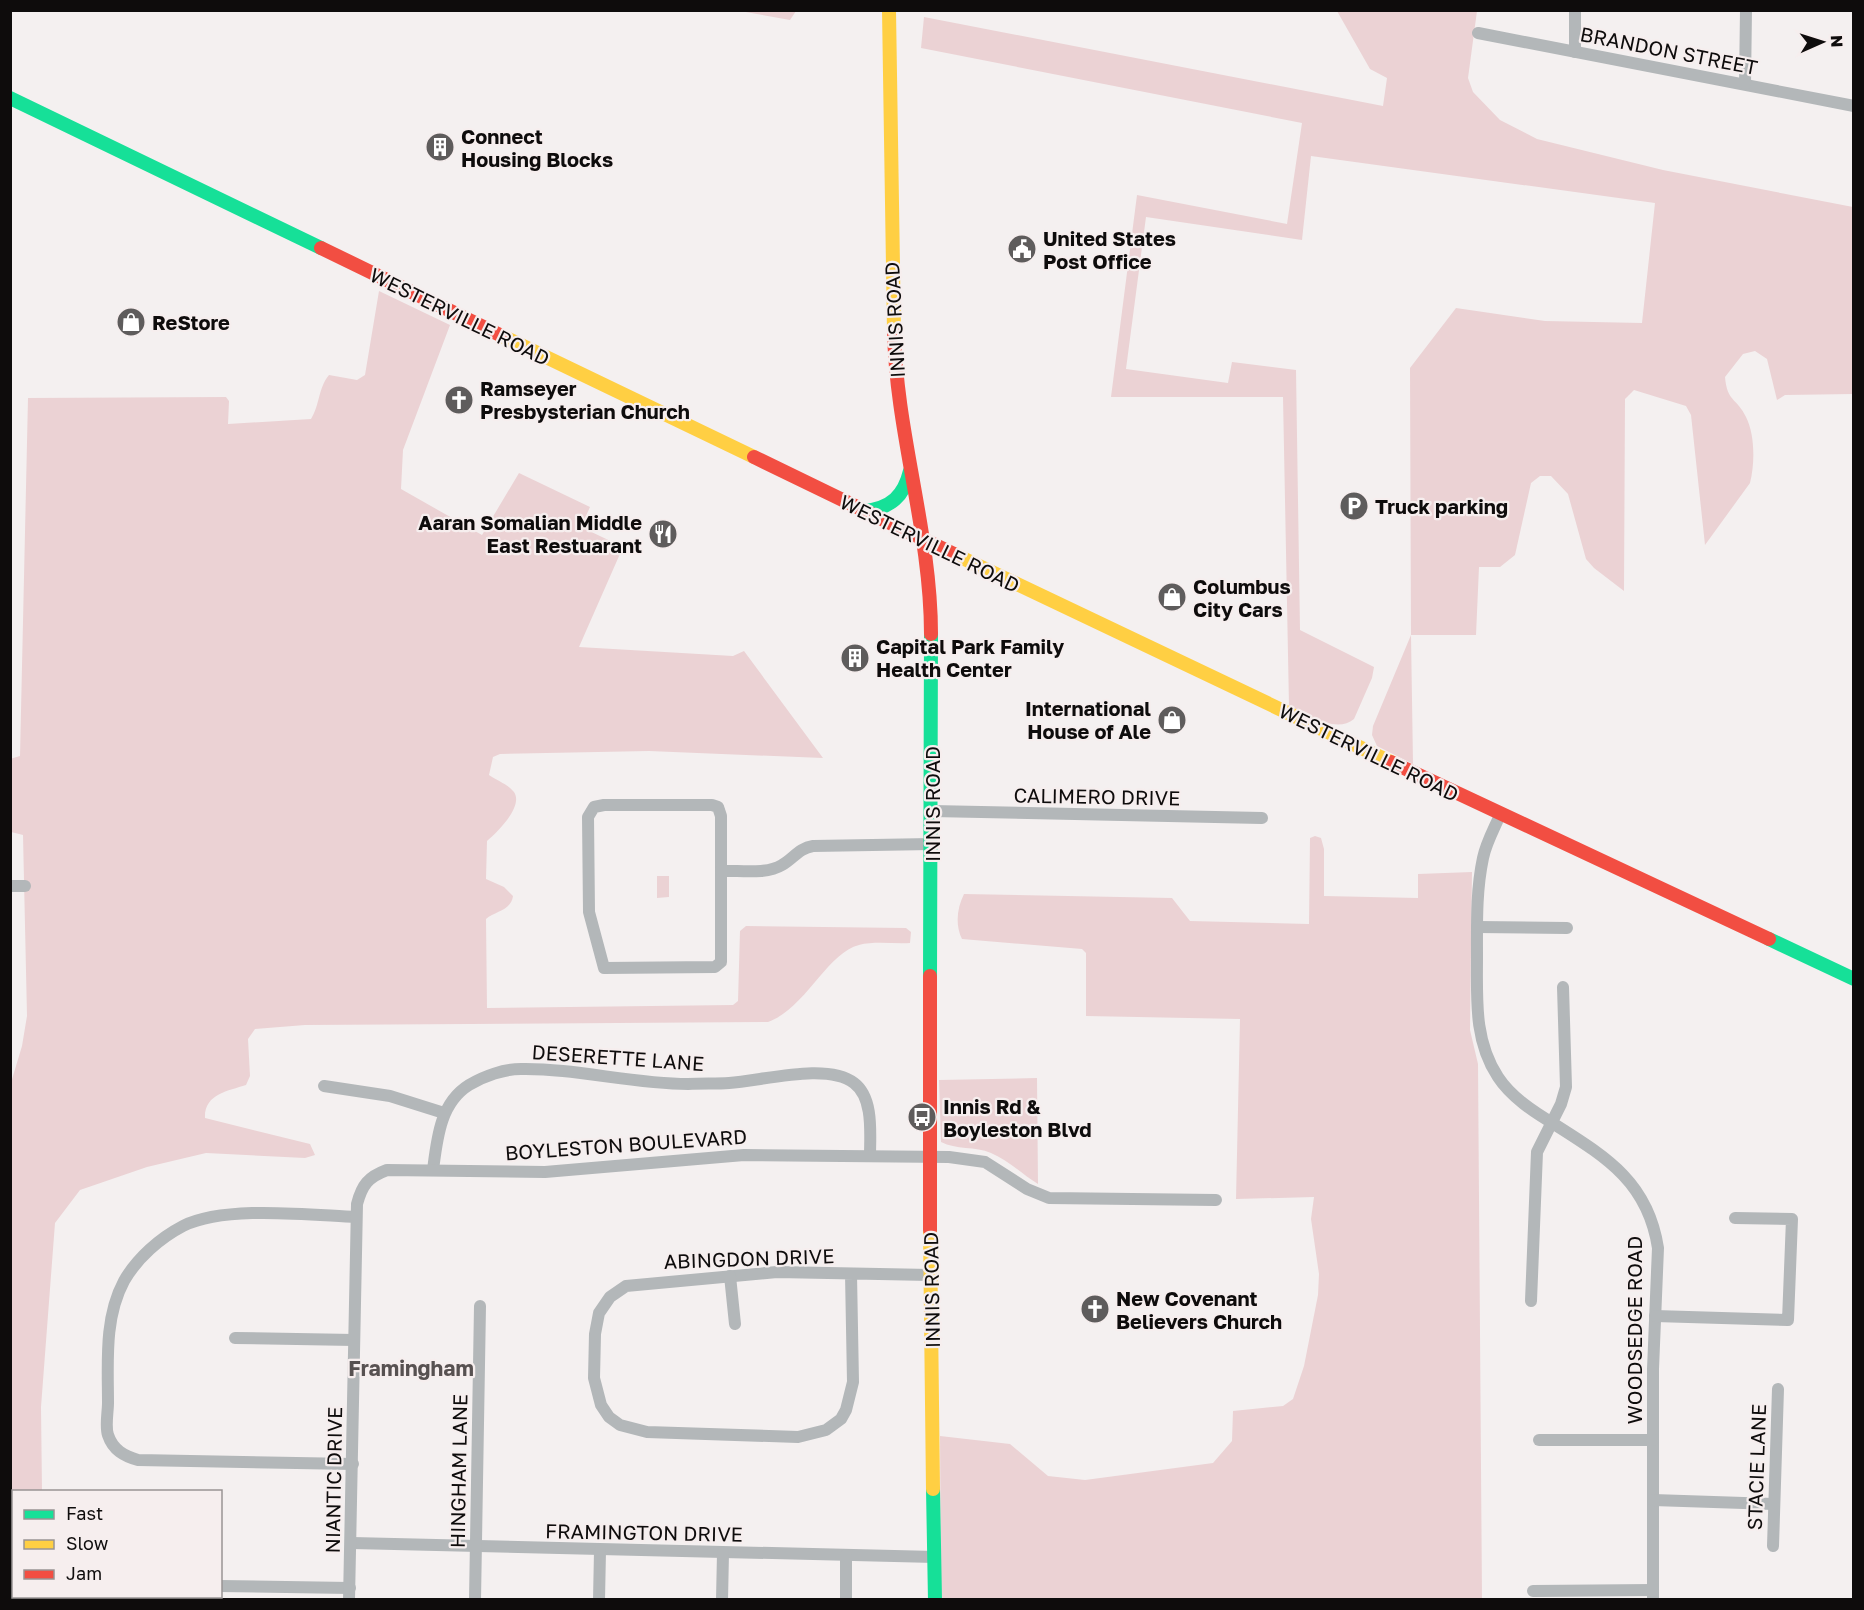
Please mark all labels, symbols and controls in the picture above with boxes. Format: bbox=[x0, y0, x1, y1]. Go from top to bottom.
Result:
north arrow bbox=[1792, 12, 1852, 72]
street label: BRANDON STREET bbox=[1578, 21, 1760, 79]
text: N bbox=[1827, 35, 1847, 48]
place label: Connect Housing Blocks bbox=[461, 124, 613, 171]
building icon: Connect Housing Blocks bbox=[424, 131, 456, 163]
place label: United States Post Office bbox=[1043, 226, 1176, 273]
public building icon: United States Post Office bbox=[1006, 233, 1038, 265]
street label: INNIS ROAD bbox=[879, 261, 909, 379]
street label: WESTERVILLE ROAD bbox=[366, 262, 554, 370]
shop icon: ReStore bbox=[115, 306, 147, 338]
place label: ReStore bbox=[152, 310, 230, 334]
place label: Ramseyer Presbysterian Church bbox=[480, 376, 690, 423]
church icon: Ramseyer Presbysterian Church bbox=[443, 384, 475, 416]
street label: WESTERVILLE ROAD bbox=[836, 489, 1024, 597]
parking icon: Truck parking bbox=[1338, 490, 1370, 522]
place label: Truck parking bbox=[1375, 494, 1508, 518]
place label: Aaran Somalian Middle East Restuarant bbox=[418, 510, 642, 557]
restaurant icon: Aaran Somalian Middle East Restuarant bbox=[647, 518, 679, 550]
place label: Columbus City Cars bbox=[1193, 574, 1291, 621]
shop icon: Columbus City Cars bbox=[1156, 581, 1188, 613]
place label: Capital Park Family Health Center bbox=[876, 634, 1064, 681]
building icon: Capital Park Family Health Center bbox=[839, 642, 871, 674]
place label: International House of Ale bbox=[1025, 696, 1151, 743]
street label: WESTERVILLE ROAD bbox=[1275, 698, 1463, 806]
shop icon: International House of Ale bbox=[1156, 704, 1188, 736]
street label: INNIS ROAD bbox=[920, 746, 944, 862]
street label: CALIMERO DRIVE bbox=[1014, 783, 1180, 809]
street label: DESERETTE LANE bbox=[531, 1039, 705, 1075]
place label: Innis Rd & Boyleston Blvd bbox=[943, 1094, 1092, 1141]
bus stop icon: Innis Rd & Boyleston Blvd bbox=[906, 1101, 938, 1133]
street label: BOYLESTON BOULEVARD bbox=[504, 1124, 748, 1164]
street label: INNIS ROAD bbox=[918, 1232, 944, 1348]
street label: WOODSEDGE ROAD bbox=[1622, 1236, 1646, 1424]
street label: ABINGDON DRIVE bbox=[663, 1243, 835, 1273]
place label: New Covenant Believers Church bbox=[1116, 1286, 1282, 1333]
church icon: New Covenant Believers Church bbox=[1079, 1293, 1111, 1325]
district label: Framingham bbox=[348, 1355, 474, 1381]
street label: HINGHAM LANE bbox=[445, 1394, 471, 1548]
street label: STACIE LANE bbox=[1742, 1403, 1770, 1531]
street label: NIANTIC DRIVE bbox=[320, 1406, 346, 1554]
legend bbox=[12, 1490, 222, 1598]
text: Fast bbox=[66, 1502, 103, 1524]
street label: FRAMINGTON DRIVE bbox=[545, 1518, 743, 1546]
text: Slow bbox=[66, 1532, 109, 1554]
text: Jam bbox=[66, 1562, 102, 1584]

